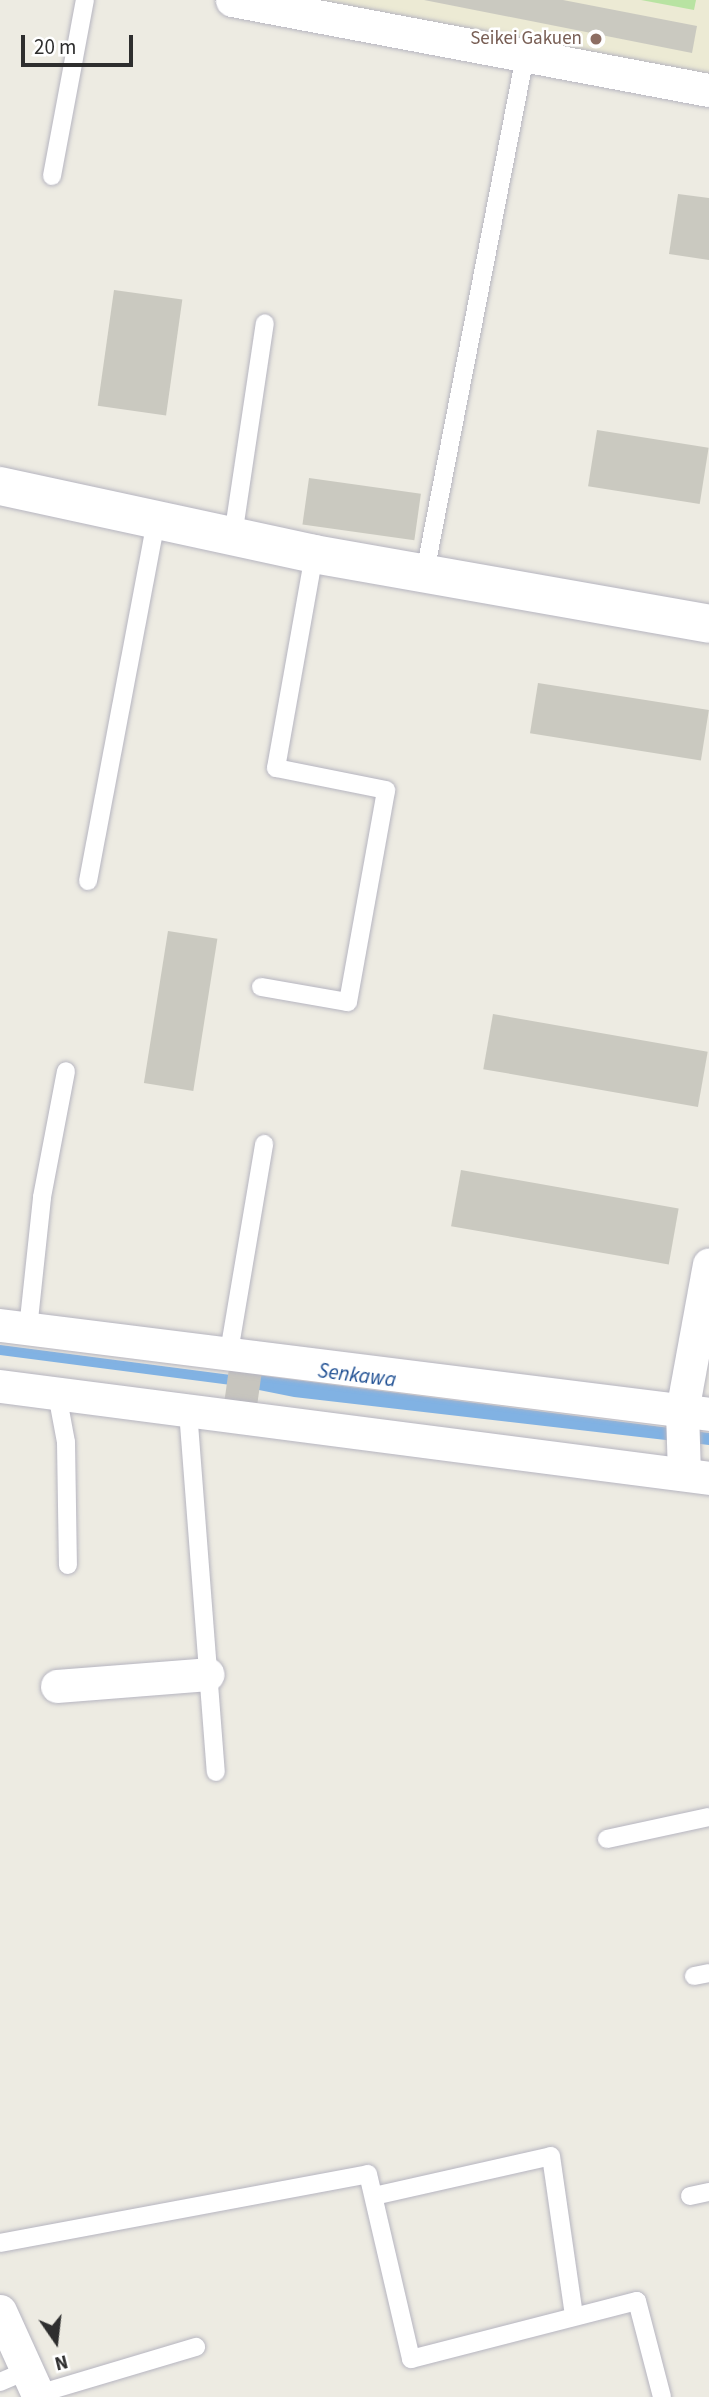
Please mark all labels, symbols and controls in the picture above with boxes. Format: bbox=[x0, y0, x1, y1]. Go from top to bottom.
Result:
scale bar bbox=[24, 21, 136, 65]
place label: Seikei Gakuen bbox=[470, 28, 582, 50]
marker: Seikei Gakuen bbox=[588, 31, 604, 47]
text: 20 m bbox=[34, 32, 76, 62]
water label: Senkawa bbox=[316, 1358, 398, 1392]
north arrow bbox=[21, 2306, 91, 2376]
text: N bbox=[52, 2347, 71, 2376]

